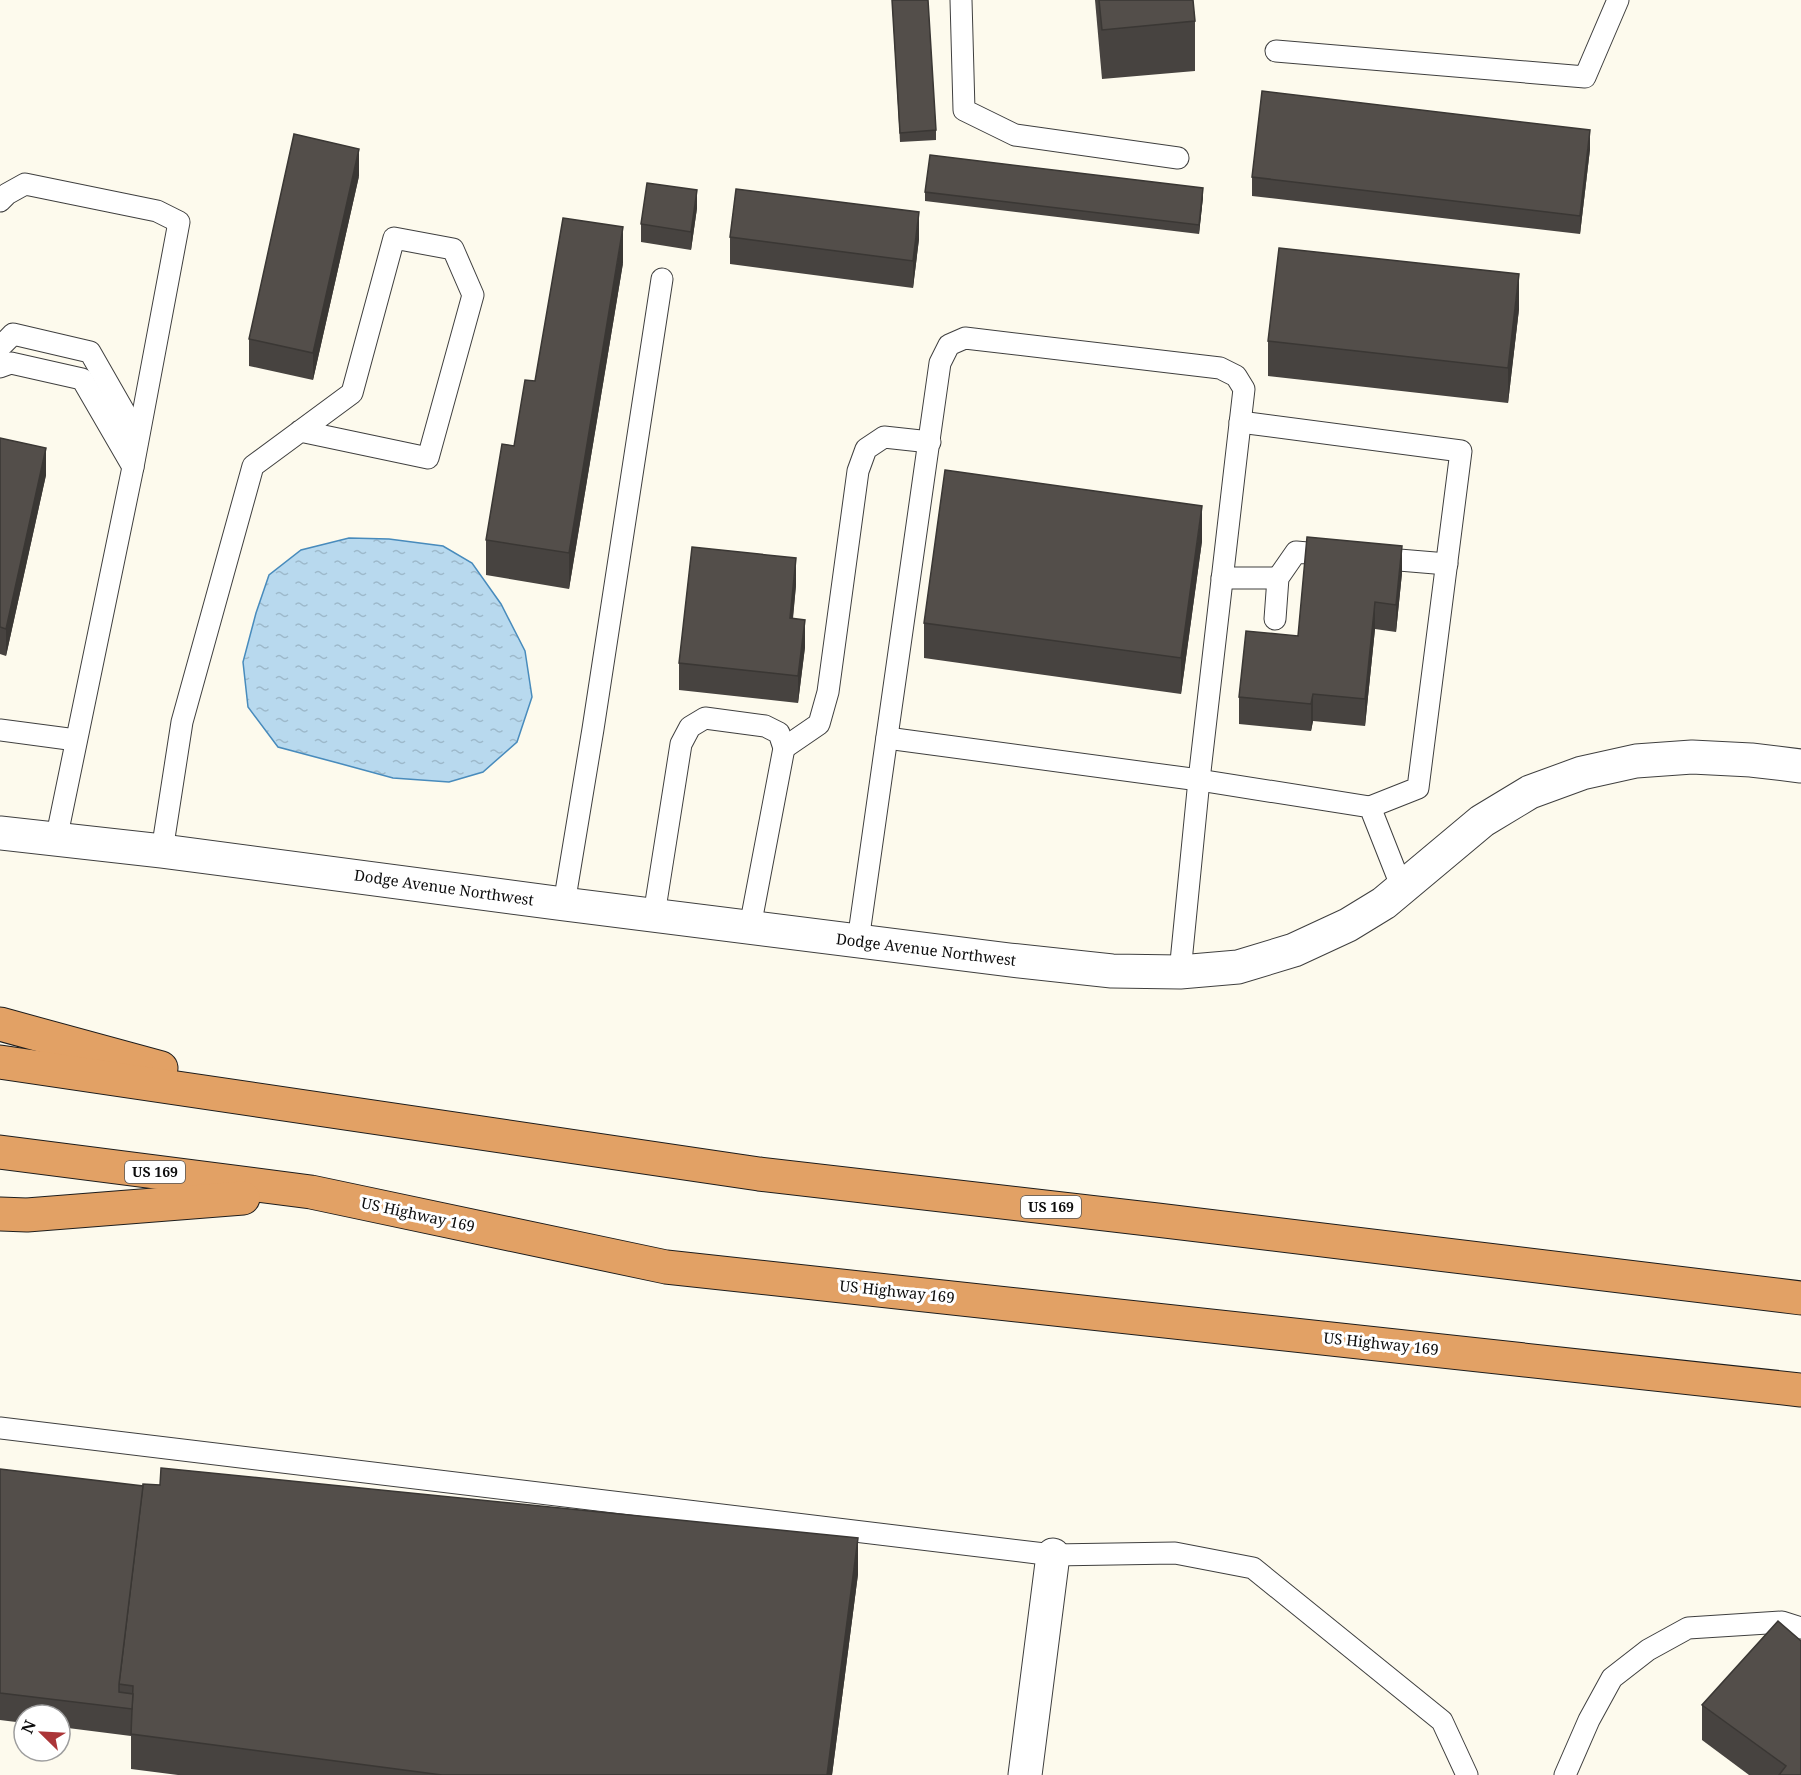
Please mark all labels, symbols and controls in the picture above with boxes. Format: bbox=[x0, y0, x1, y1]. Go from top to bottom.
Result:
street label: Dodge Avenue Northwest bbox=[353, 864, 535, 910]
street label: Dodge Avenue Northwest bbox=[835, 928, 1017, 970]
road number: US 169 bbox=[125, 1161, 185, 1183]
street label: US Highway 169 bbox=[360, 1192, 477, 1236]
road number: US 169 bbox=[1021, 1196, 1081, 1218]
street label: US Highway 169 bbox=[839, 1275, 956, 1307]
street label: US Highway 169 bbox=[1323, 1327, 1440, 1359]
north arrow bbox=[12, 1703, 72, 1763]
text: N bbox=[16, 1716, 41, 1737]

